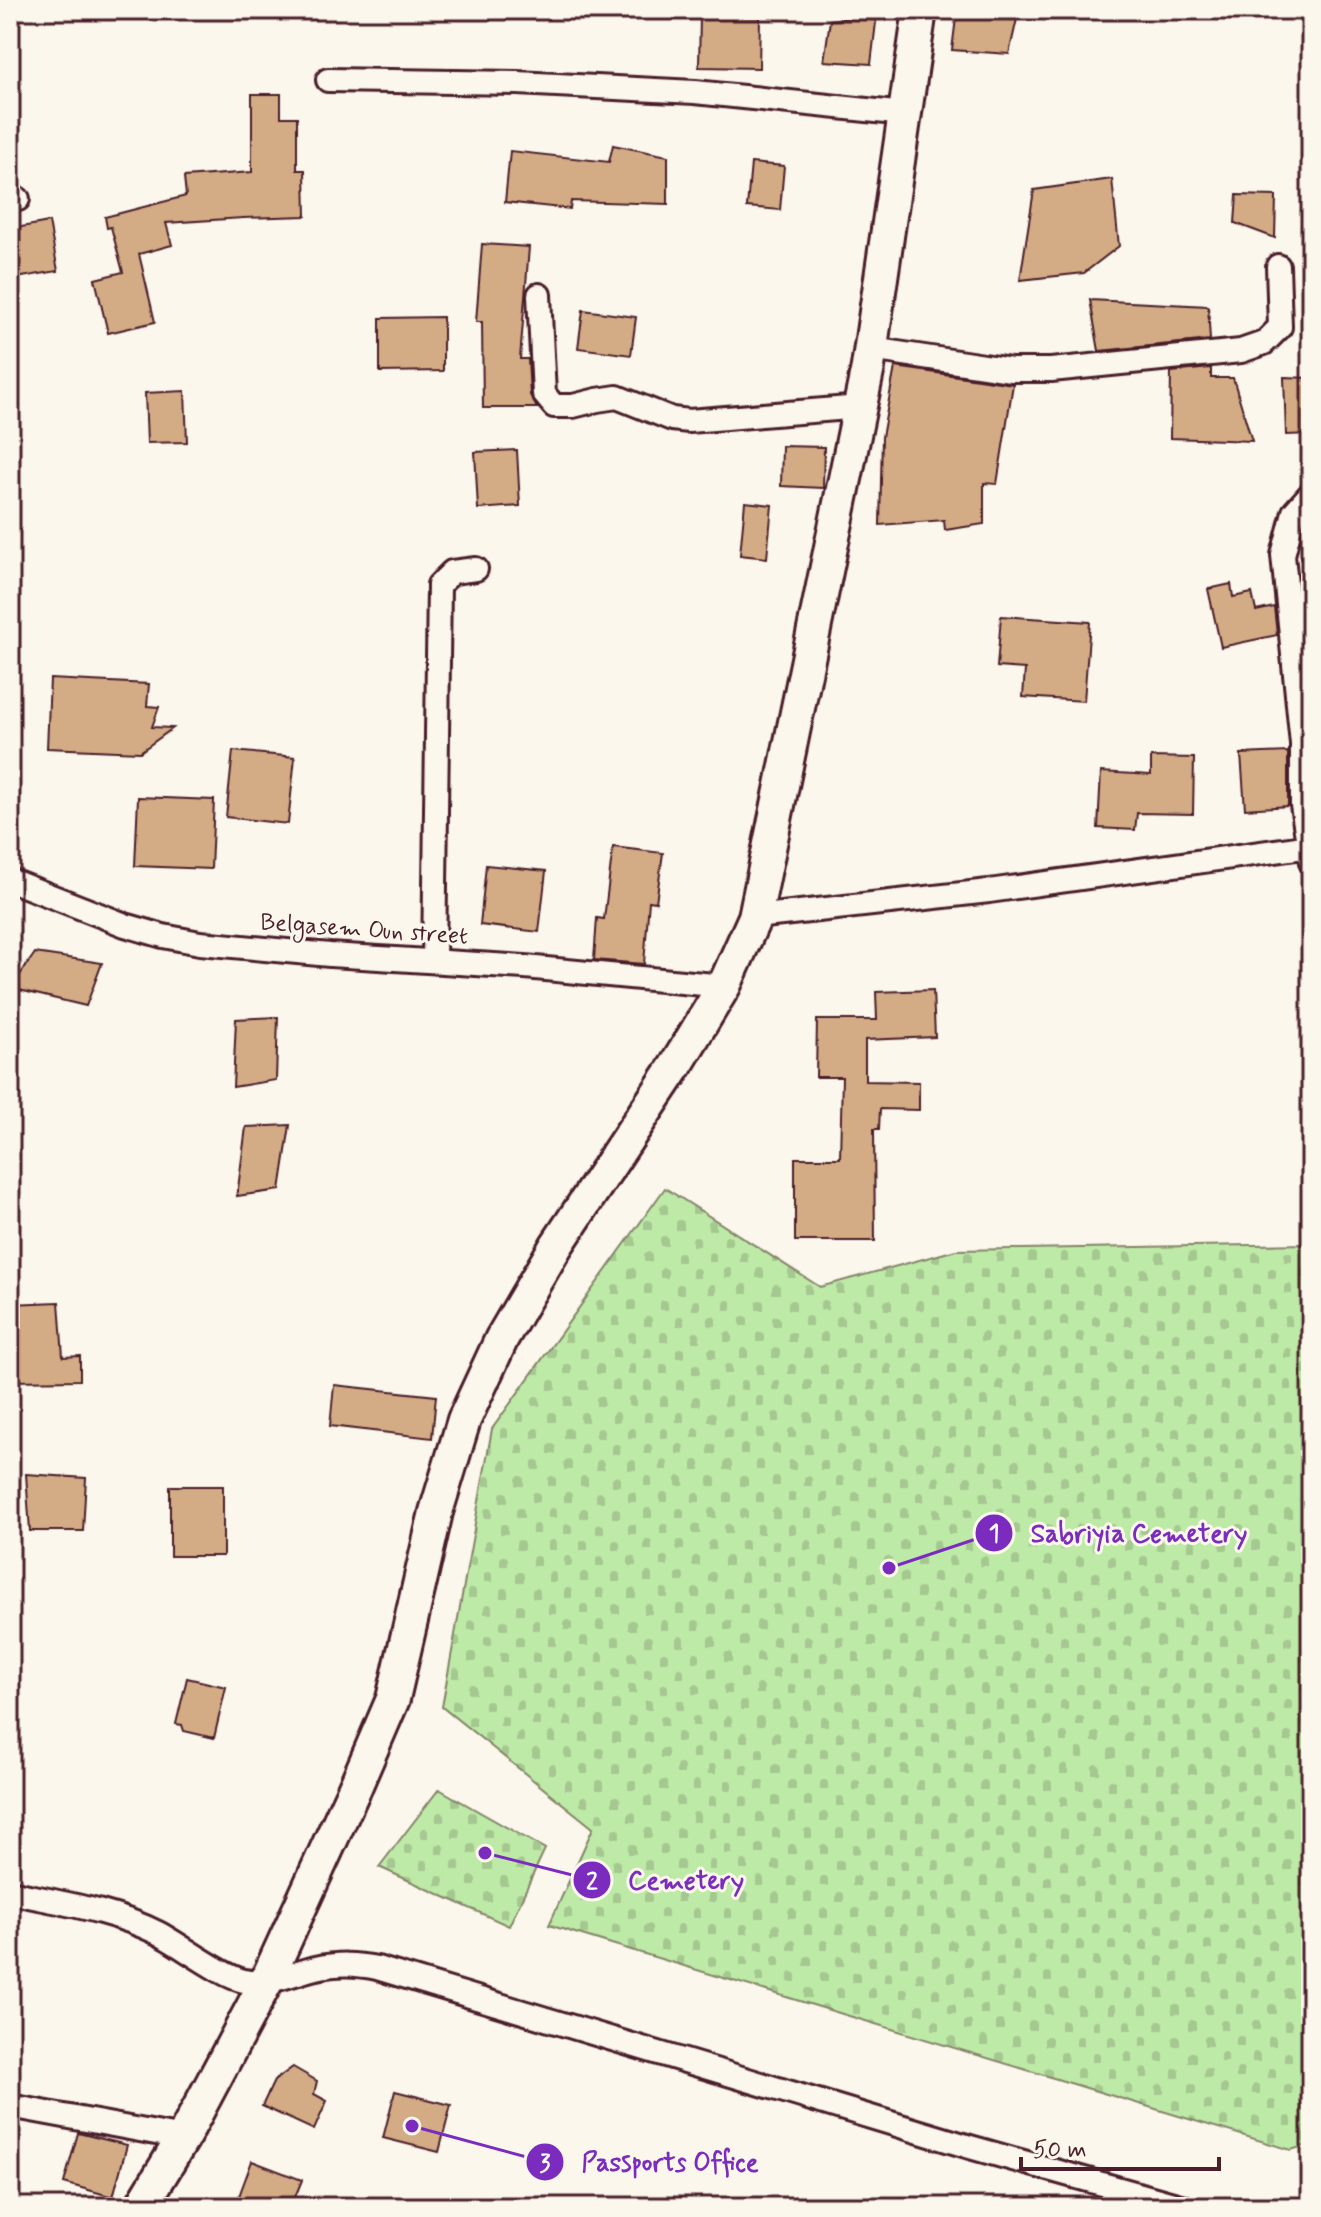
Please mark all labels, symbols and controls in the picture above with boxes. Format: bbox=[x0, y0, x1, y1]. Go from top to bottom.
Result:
street label: Belgasem Oun street bbox=[259, 907, 469, 955]
callout: Sabriyia Cemetery bbox=[974, 1508, 1264, 1558]
text: Sabriyia Cemetery bbox=[1031, 1518, 1247, 1552]
text: 1 bbox=[989, 1519, 999, 1550]
callout: Cemetery bbox=[572, 1855, 760, 1905]
text: Cemetery bbox=[628, 1865, 744, 1899]
text: 2 bbox=[586, 1867, 598, 1898]
scale bar bbox=[1021, 2121, 1219, 2171]
text: 50 m bbox=[1033, 2135, 1087, 2166]
callout: Passports Office bbox=[525, 2137, 774, 2187]
text: Passports Office bbox=[581, 2147, 759, 2181]
text: 3 bbox=[540, 2149, 551, 2180]

